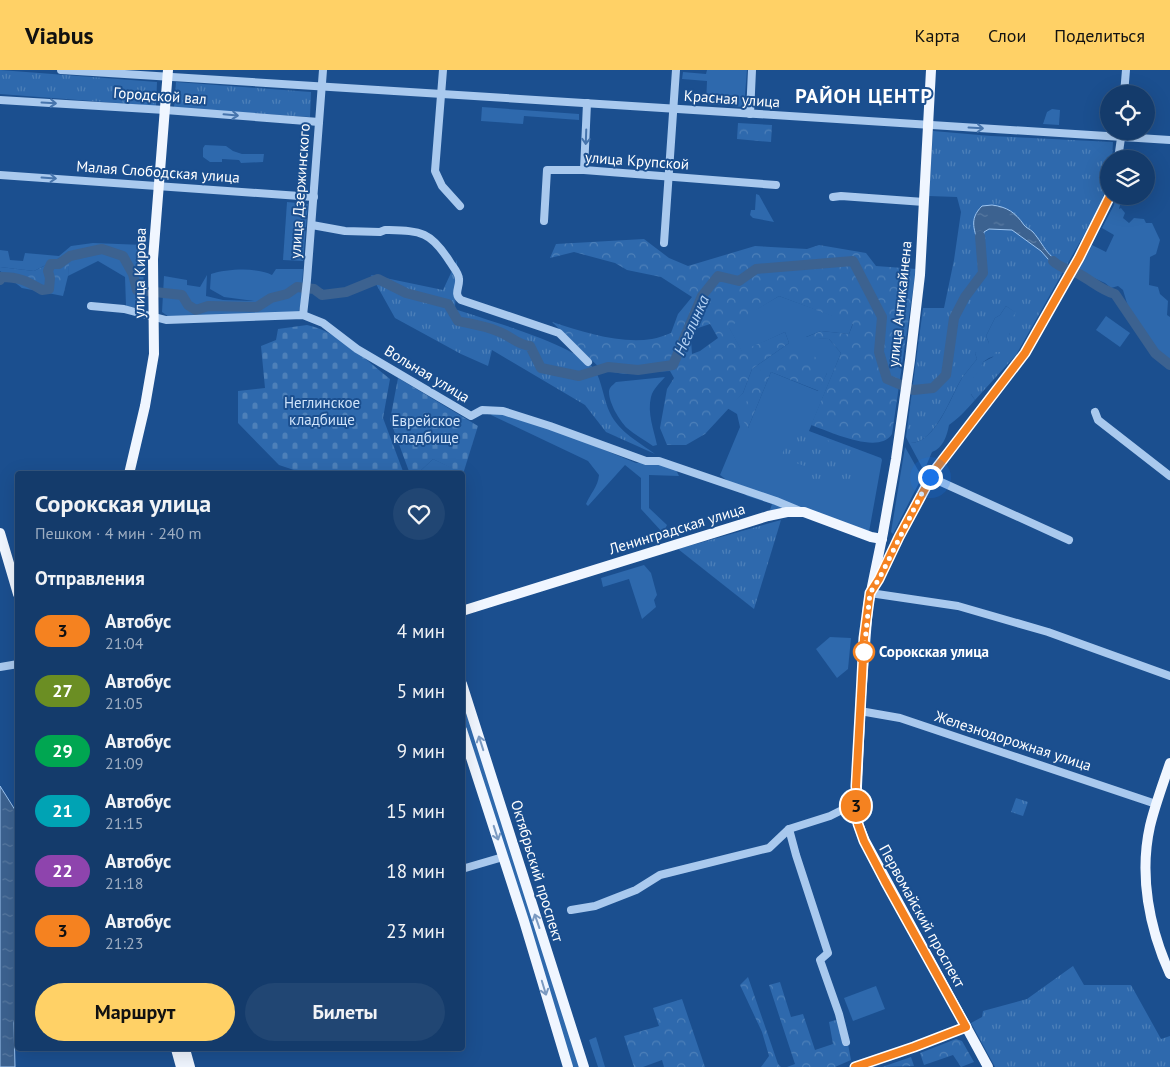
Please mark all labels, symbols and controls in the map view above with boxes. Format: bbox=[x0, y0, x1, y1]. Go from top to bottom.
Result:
text: Viabus bbox=[25, 20, 94, 51]
text: Карта bbox=[915, 24, 960, 47]
text: Слои bbox=[988, 24, 1026, 47]
text: Поделиться bbox=[1054, 24, 1145, 47]
street label: Городской вал bbox=[113, 83, 207, 108]
district label: РАЙОН ЦЕНТР bbox=[795, 83, 933, 109]
map controls bbox=[1100, 85, 1155, 205]
button: locate bbox=[1100, 85, 1155, 140]
street label: Красная улица bbox=[683, 86, 781, 111]
one-way arrow bbox=[40, 99, 56, 108]
one-way arrow bbox=[222, 111, 238, 120]
street label: улица Дзержинского bbox=[285, 123, 314, 259]
one-way arrow bbox=[968, 124, 984, 133]
one-way arrow bbox=[581, 129, 590, 145]
street label: улица Крупской bbox=[584, 147, 690, 174]
button: layers bbox=[1100, 150, 1155, 205]
street label: Малая Слободская улица bbox=[76, 156, 240, 187]
one-way arrow bbox=[40, 173, 56, 182]
street label: улица Кирова bbox=[129, 228, 150, 318]
street label: улица Антикайнена bbox=[883, 240, 916, 368]
water label: Неглинка bbox=[669, 292, 713, 358]
street label: Вольная улица bbox=[381, 341, 473, 406]
park label: Неглинское кладбище bbox=[284, 393, 360, 429]
park label: Еврейское кладбище bbox=[392, 411, 460, 447]
your location bbox=[918, 465, 943, 490]
text: Сорокская улица bbox=[35, 488, 211, 519]
button: heart bbox=[393, 488, 445, 540]
street label: Ленинградская улица bbox=[606, 499, 747, 559]
text: Пешком · 4 мин · 240 m bbox=[35, 523, 202, 543]
text: Отправления bbox=[35, 566, 145, 590]
text: Автобус bbox=[105, 609, 171, 633]
text: 3 bbox=[57, 619, 68, 642]
text: 4 мин bbox=[397, 619, 445, 643]
text: 21:04 bbox=[105, 633, 143, 653]
marker: Сорокская улица bbox=[853, 641, 875, 663]
place label: Сорокская улица bbox=[879, 642, 989, 661]
text: Автобус bbox=[105, 669, 171, 693]
text: 27 bbox=[52, 679, 73, 702]
text: 5 мин bbox=[397, 679, 445, 703]
text: 21:05 bbox=[105, 693, 143, 713]
street label: Железнодорожная улица bbox=[931, 706, 1094, 775]
text: Автобус bbox=[105, 729, 171, 753]
one-way arrow bbox=[476, 735, 486, 751]
text: 29 bbox=[52, 739, 73, 762]
text: 9 мин bbox=[397, 739, 445, 763]
text: 21:09 bbox=[105, 753, 143, 773]
text: Автобус bbox=[105, 789, 171, 813]
line badge: 3 bbox=[840, 790, 872, 822]
text: 3 bbox=[851, 794, 861, 817]
street label: Октябрьский проспект bbox=[507, 798, 568, 944]
text: 21 bbox=[52, 799, 73, 822]
text: 15 мин bbox=[386, 799, 445, 823]
text: 21:15 bbox=[105, 813, 143, 833]
one-way arrow bbox=[491, 824, 501, 840]
street label: Первомайский проспект bbox=[875, 841, 970, 991]
text: Автобус bbox=[105, 849, 171, 873]
text: 22 bbox=[52, 859, 73, 882]
text: 18 мин bbox=[386, 859, 445, 883]
text: 21:18 bbox=[105, 873, 143, 893]
text: Автобус bbox=[105, 909, 171, 933]
one-way arrow bbox=[532, 913, 541, 929]
text: 3 bbox=[57, 919, 68, 942]
text: 23 мин bbox=[386, 919, 445, 943]
text: 21:23 bbox=[105, 933, 143, 953]
one-way arrow bbox=[540, 979, 550, 995]
button: Маршрут bbox=[35, 983, 235, 1041]
button: Билеты bbox=[245, 983, 445, 1041]

